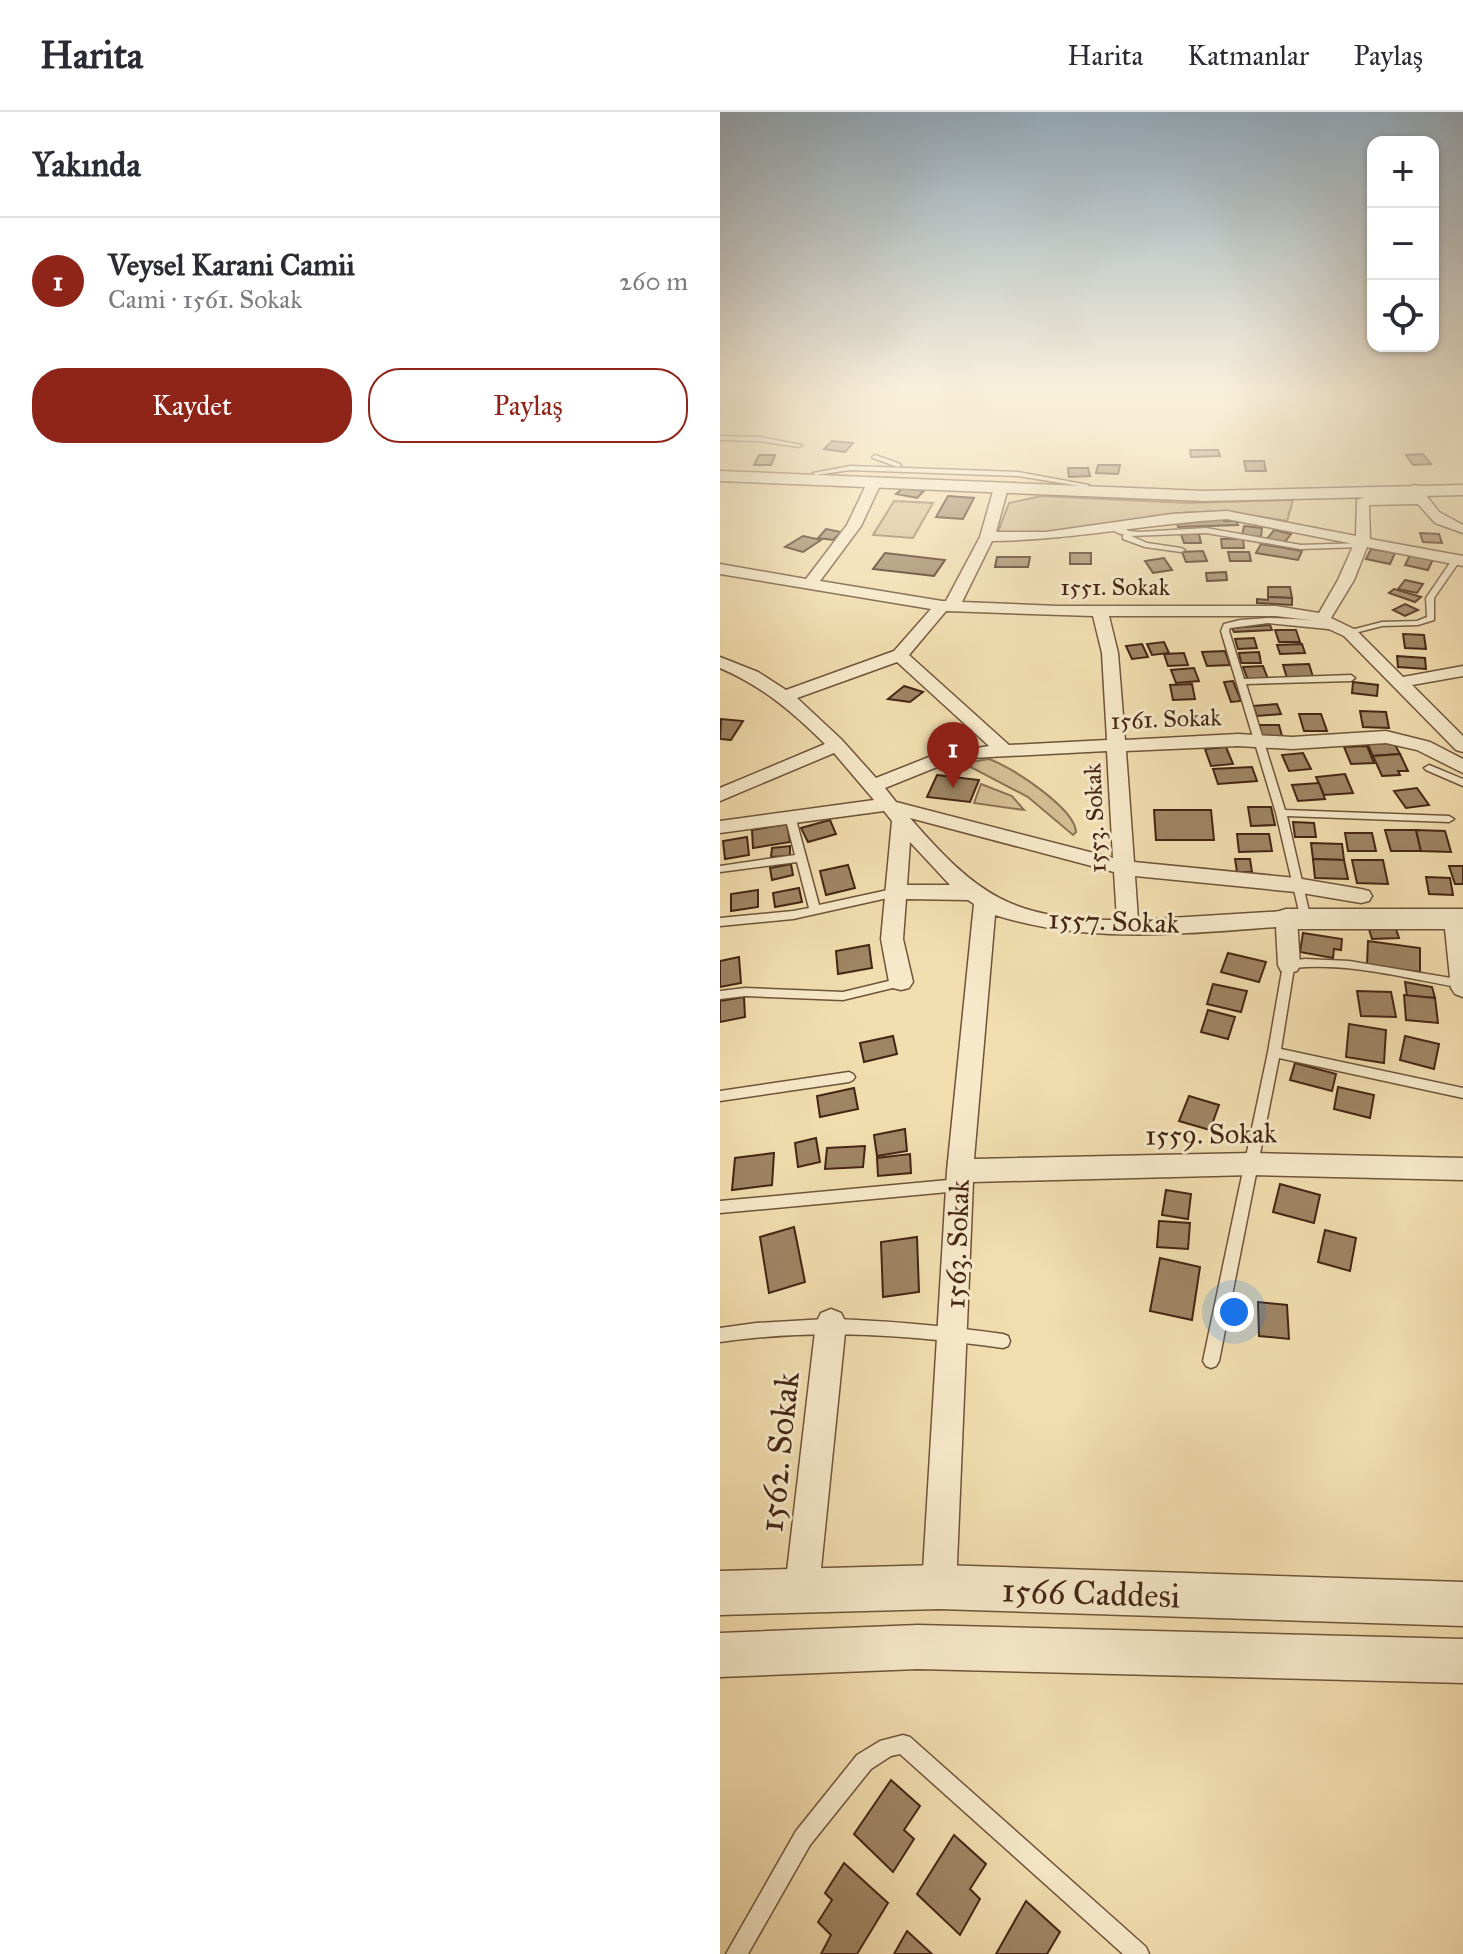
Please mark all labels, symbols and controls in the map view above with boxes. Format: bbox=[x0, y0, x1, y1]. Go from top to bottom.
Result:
text: Harita bbox=[40, 32, 143, 78]
text: Harita bbox=[1067, 38, 1143, 73]
text: Katmanlar bbox=[1187, 38, 1309, 73]
text: Paylaş bbox=[1353, 38, 1423, 73]
map controls bbox=[1367, 136, 1439, 352]
button: + bbox=[1367, 136, 1439, 208]
text: Yakında bbox=[32, 144, 141, 185]
button: − bbox=[1367, 208, 1439, 280]
text: Veysel Karani Camii bbox=[108, 247, 355, 283]
text: 1 bbox=[53, 265, 63, 297]
text: 260 m bbox=[619, 265, 688, 297]
button: locate bbox=[1367, 280, 1439, 352]
text: Cami · 1561. Sokak bbox=[108, 283, 302, 315]
button: Kaydet bbox=[32, 368, 352, 443]
button: Paylaş bbox=[368, 368, 688, 443]
street label: 1551. Sokak bbox=[1060, 572, 1171, 602]
street label: 1561. Sokak bbox=[1110, 702, 1223, 736]
pin: 1 bbox=[927, 722, 979, 788]
street label: 1553. Sokak bbox=[1077, 762, 1113, 874]
street label: 1557. Sokak bbox=[1048, 901, 1180, 941]
street label: 1559. Sokak bbox=[1145, 1115, 1277, 1153]
street label: 1563. Sokak bbox=[937, 1179, 977, 1309]
your location bbox=[1214, 1292, 1254, 1332]
street label: 1562. Sokak bbox=[750, 1370, 808, 1534]
street label: 1566 Caddesi bbox=[1001, 1569, 1181, 1617]

